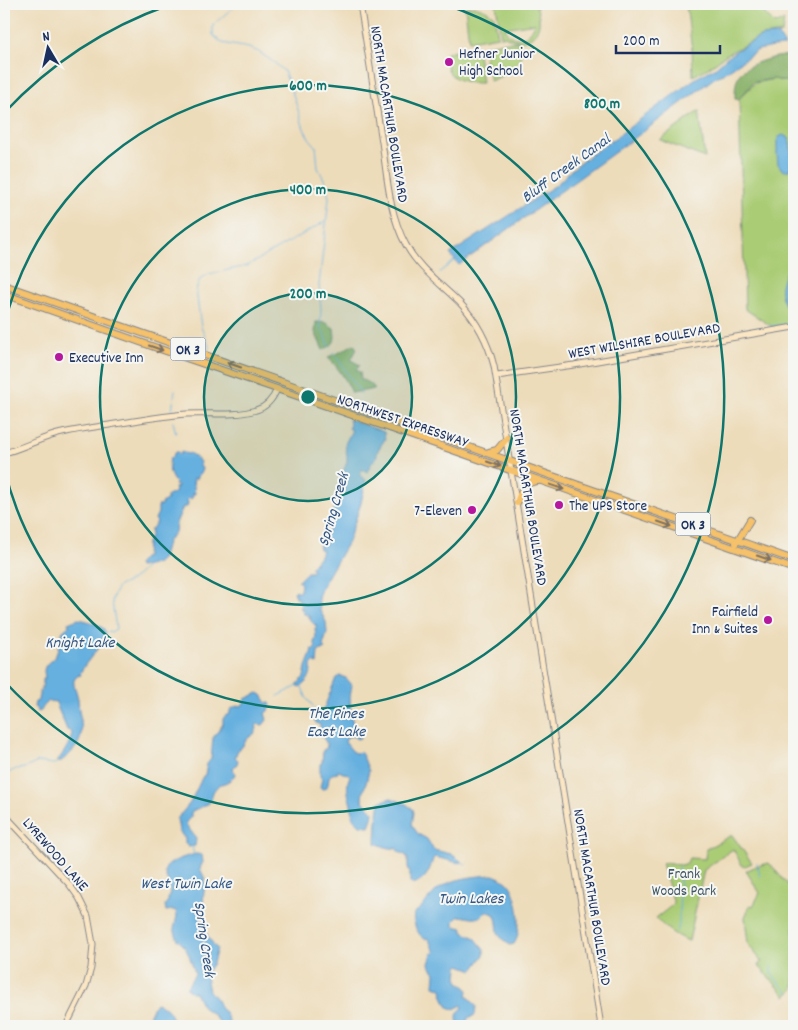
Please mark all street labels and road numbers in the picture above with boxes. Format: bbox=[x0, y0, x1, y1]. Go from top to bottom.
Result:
street label: NORTH MACARTHUR BOULEVARD bbox=[363, 25, 413, 204]
street label: WEST WILSHIRE BOULEVARD bbox=[567, 318, 722, 366]
road number: OK 3 bbox=[170, 338, 206, 360]
street label: NORTHWEST EXPRESSWAY bbox=[334, 389, 471, 455]
street label: NORTH MACARTHUR BOULEVARD bbox=[502, 408, 552, 587]
road number: OK 3 bbox=[676, 512, 710, 536]
street label: NORTH MACARTHUR BOULEVARD bbox=[566, 808, 616, 987]
street label: LYREWOOD LANE bbox=[16, 814, 93, 897]

